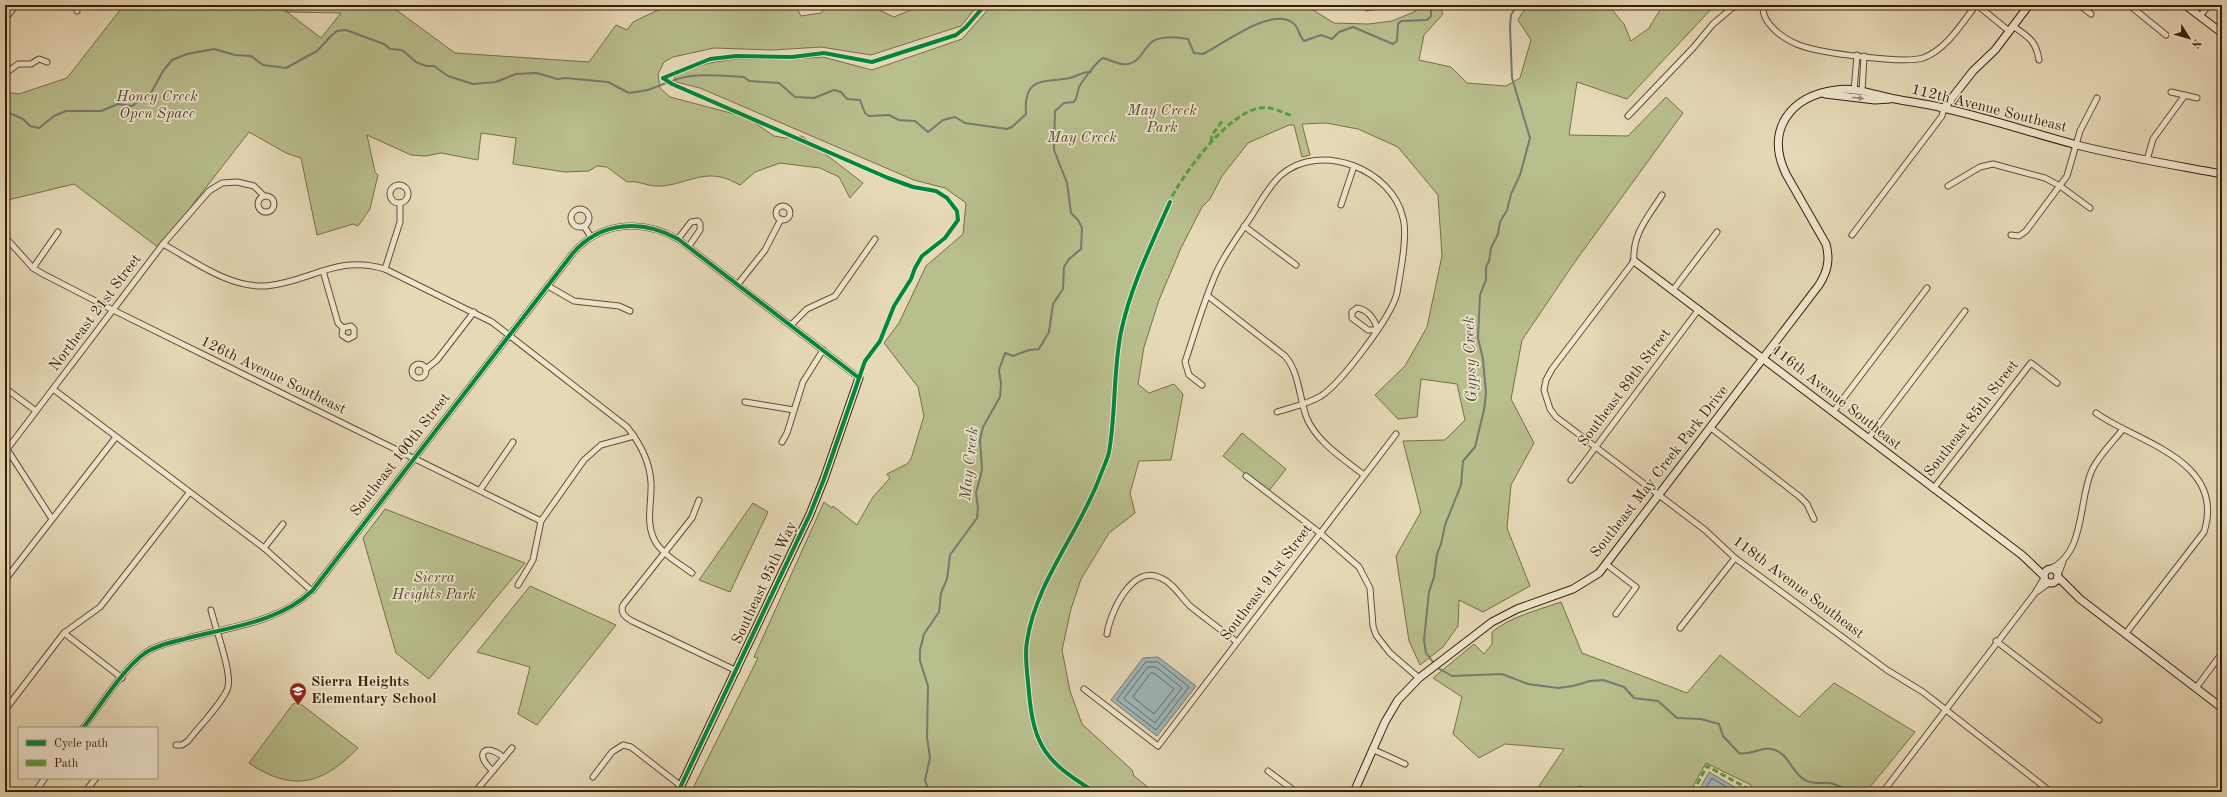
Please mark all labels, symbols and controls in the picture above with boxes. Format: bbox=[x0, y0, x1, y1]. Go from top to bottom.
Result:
north arrow bbox=[2169, 18, 2209, 58]
text: N bbox=[2189, 36, 2203, 50]
street label: 112th Avenue Southeast bbox=[1910, 82, 2068, 136]
park label: Honey Creek Open Space bbox=[115, 90, 198, 122]
one-way arrow bbox=[1852, 95, 1864, 102]
park label: May Creek Park bbox=[1126, 104, 1197, 136]
park label: May Creek bbox=[1046, 131, 1117, 146]
street label: Northeast 21st Street bbox=[47, 252, 145, 374]
water label: Gypsy Creek bbox=[1461, 315, 1481, 403]
street label: Southeast 89th Street bbox=[1576, 326, 1674, 450]
street label: 126th Avenue Southeast bbox=[198, 334, 348, 418]
street label: 116th Avenue Southeast bbox=[1768, 343, 1904, 453]
street label: Southeast 85th Street bbox=[1922, 358, 2022, 480]
street label: Southeast May Creek Park Drive bbox=[1588, 383, 1732, 561]
street label: Southeast 100th Street bbox=[348, 391, 454, 519]
water label: May Creek bbox=[958, 426, 982, 503]
street label: Southeast 95th Way bbox=[730, 519, 800, 647]
street label: Southeast 91st Street bbox=[1218, 522, 1316, 644]
street label: 118th Avenue Southeast bbox=[1730, 534, 1866, 642]
park label: Sierra Heights Park bbox=[391, 571, 476, 603]
place label: Sierra Heights Elementary School bbox=[311, 675, 437, 707]
school or university icon: Sierra Heights Elementary School bbox=[288, 681, 308, 706]
legend bbox=[18, 727, 158, 779]
text: Cycle path bbox=[54, 738, 109, 750]
text: Path bbox=[54, 758, 79, 770]

